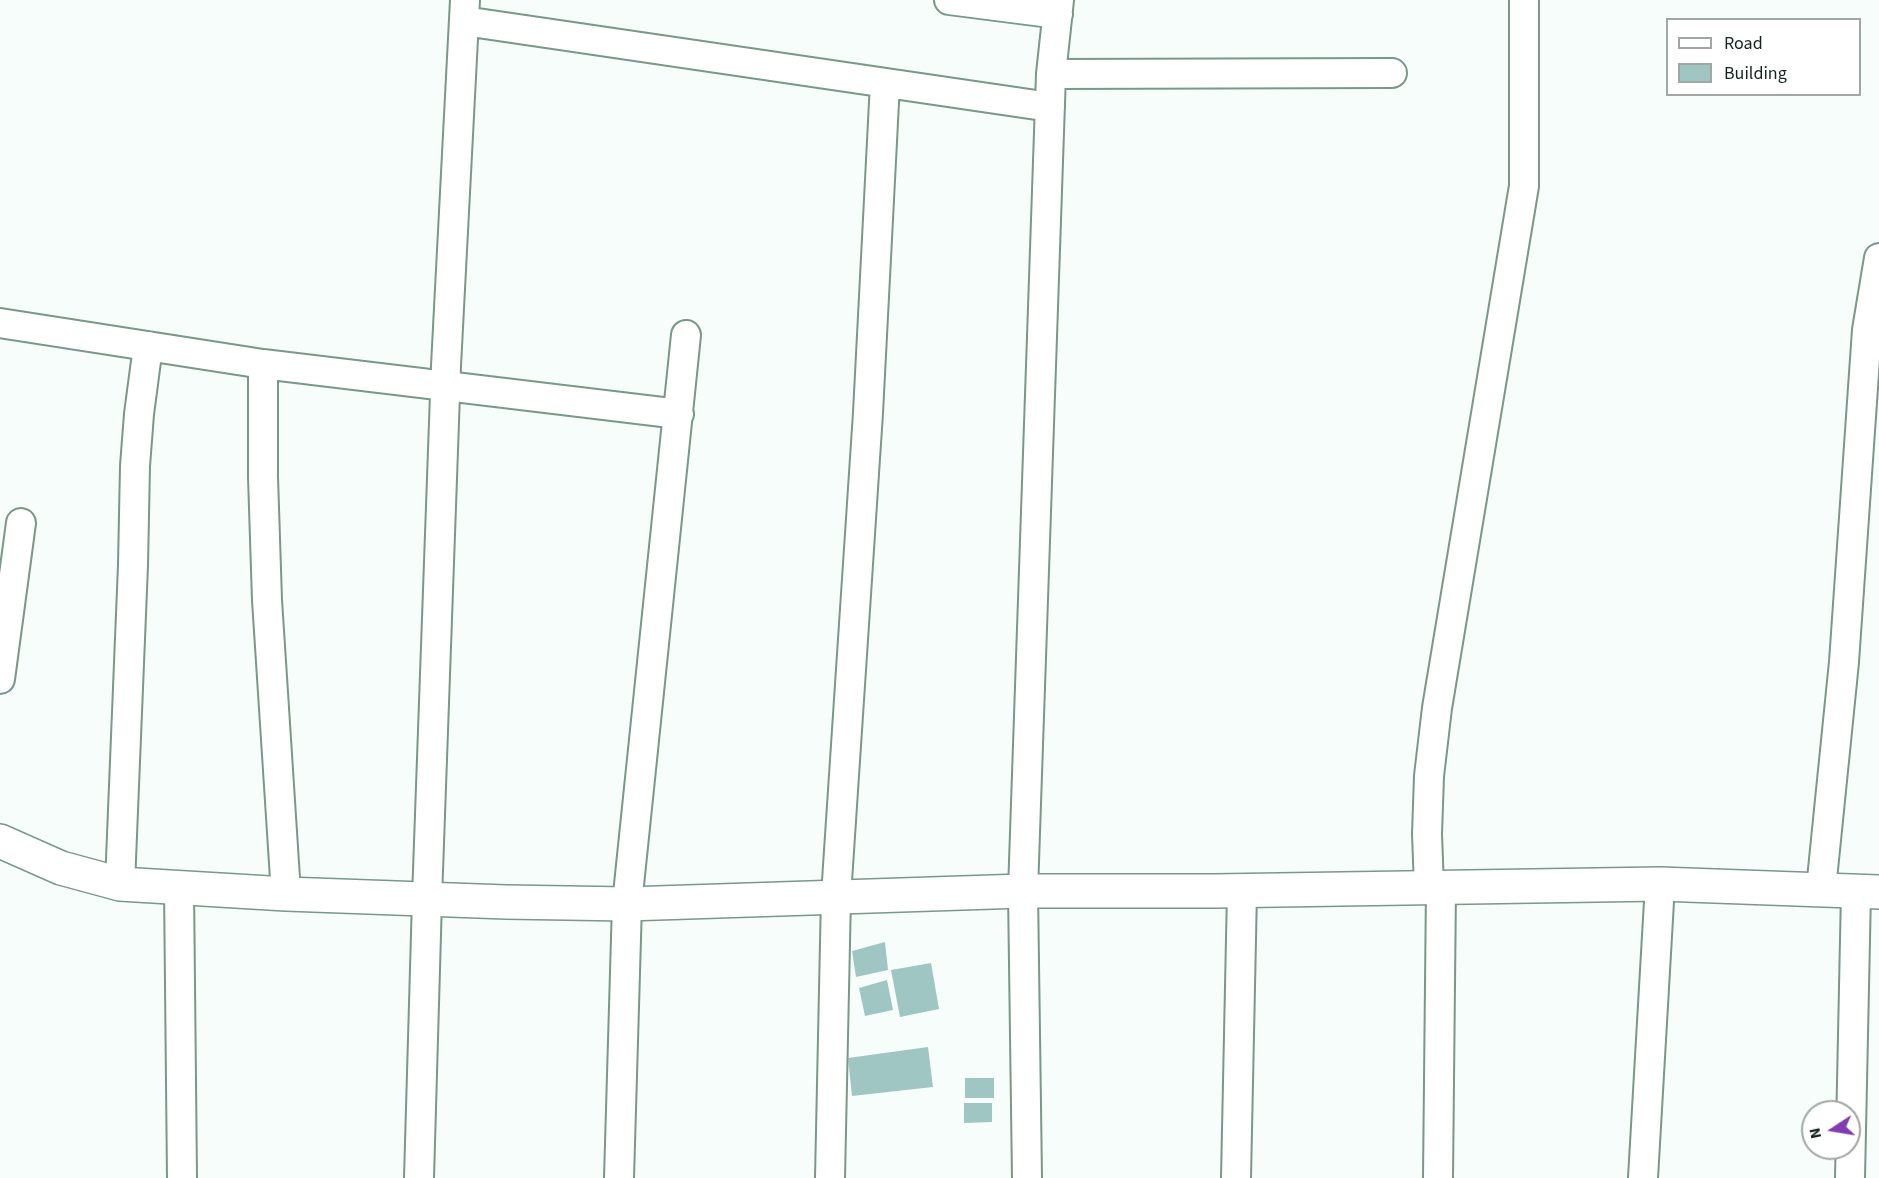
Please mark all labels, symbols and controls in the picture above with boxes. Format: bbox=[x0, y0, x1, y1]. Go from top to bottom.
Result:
legend bbox=[1666, 18, 1861, 96]
text: Road bbox=[1724, 31, 1763, 56]
text: Building bbox=[1724, 61, 1787, 86]
north arrow bbox=[1801, 1100, 1861, 1160]
text: N bbox=[1803, 1126, 1827, 1141]

